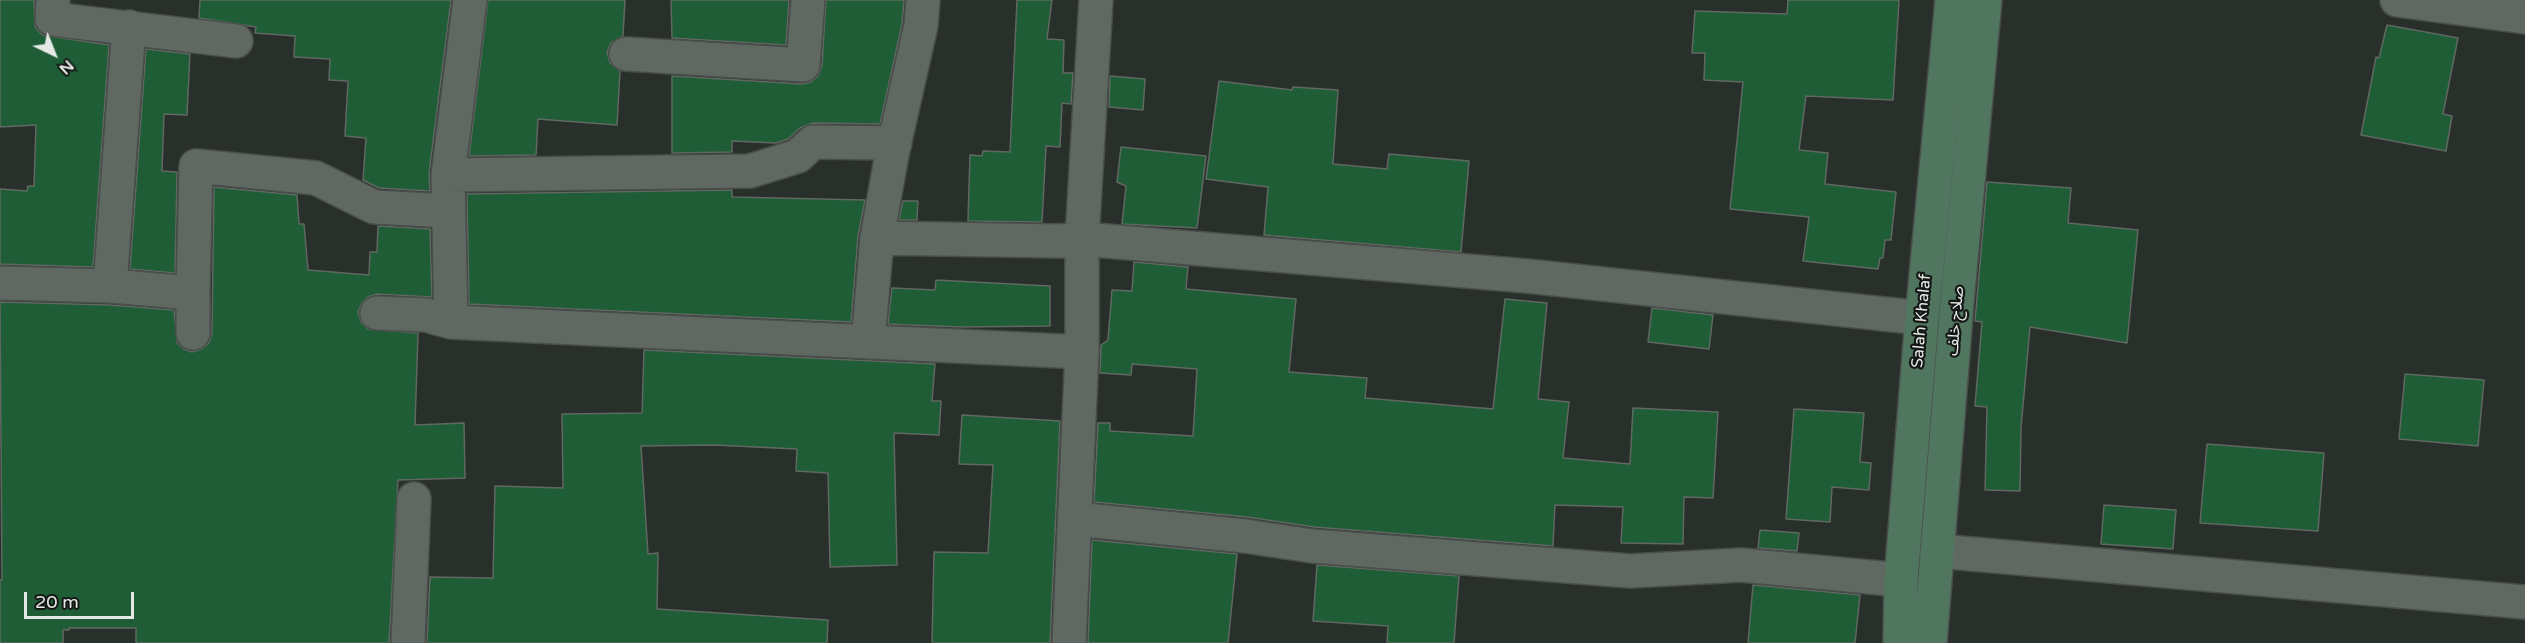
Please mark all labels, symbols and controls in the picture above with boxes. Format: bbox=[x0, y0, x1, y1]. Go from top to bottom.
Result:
north arrow bbox=[24, 24, 84, 84]
text: N bbox=[55, 55, 78, 79]
street label: Salah Khalaf bbox=[1908, 273, 1936, 369]
street label: صلاح خلف bbox=[1943, 285, 1969, 357]
scale bar bbox=[27, 580, 136, 618]
text: 20 m bbox=[35, 591, 79, 613]

